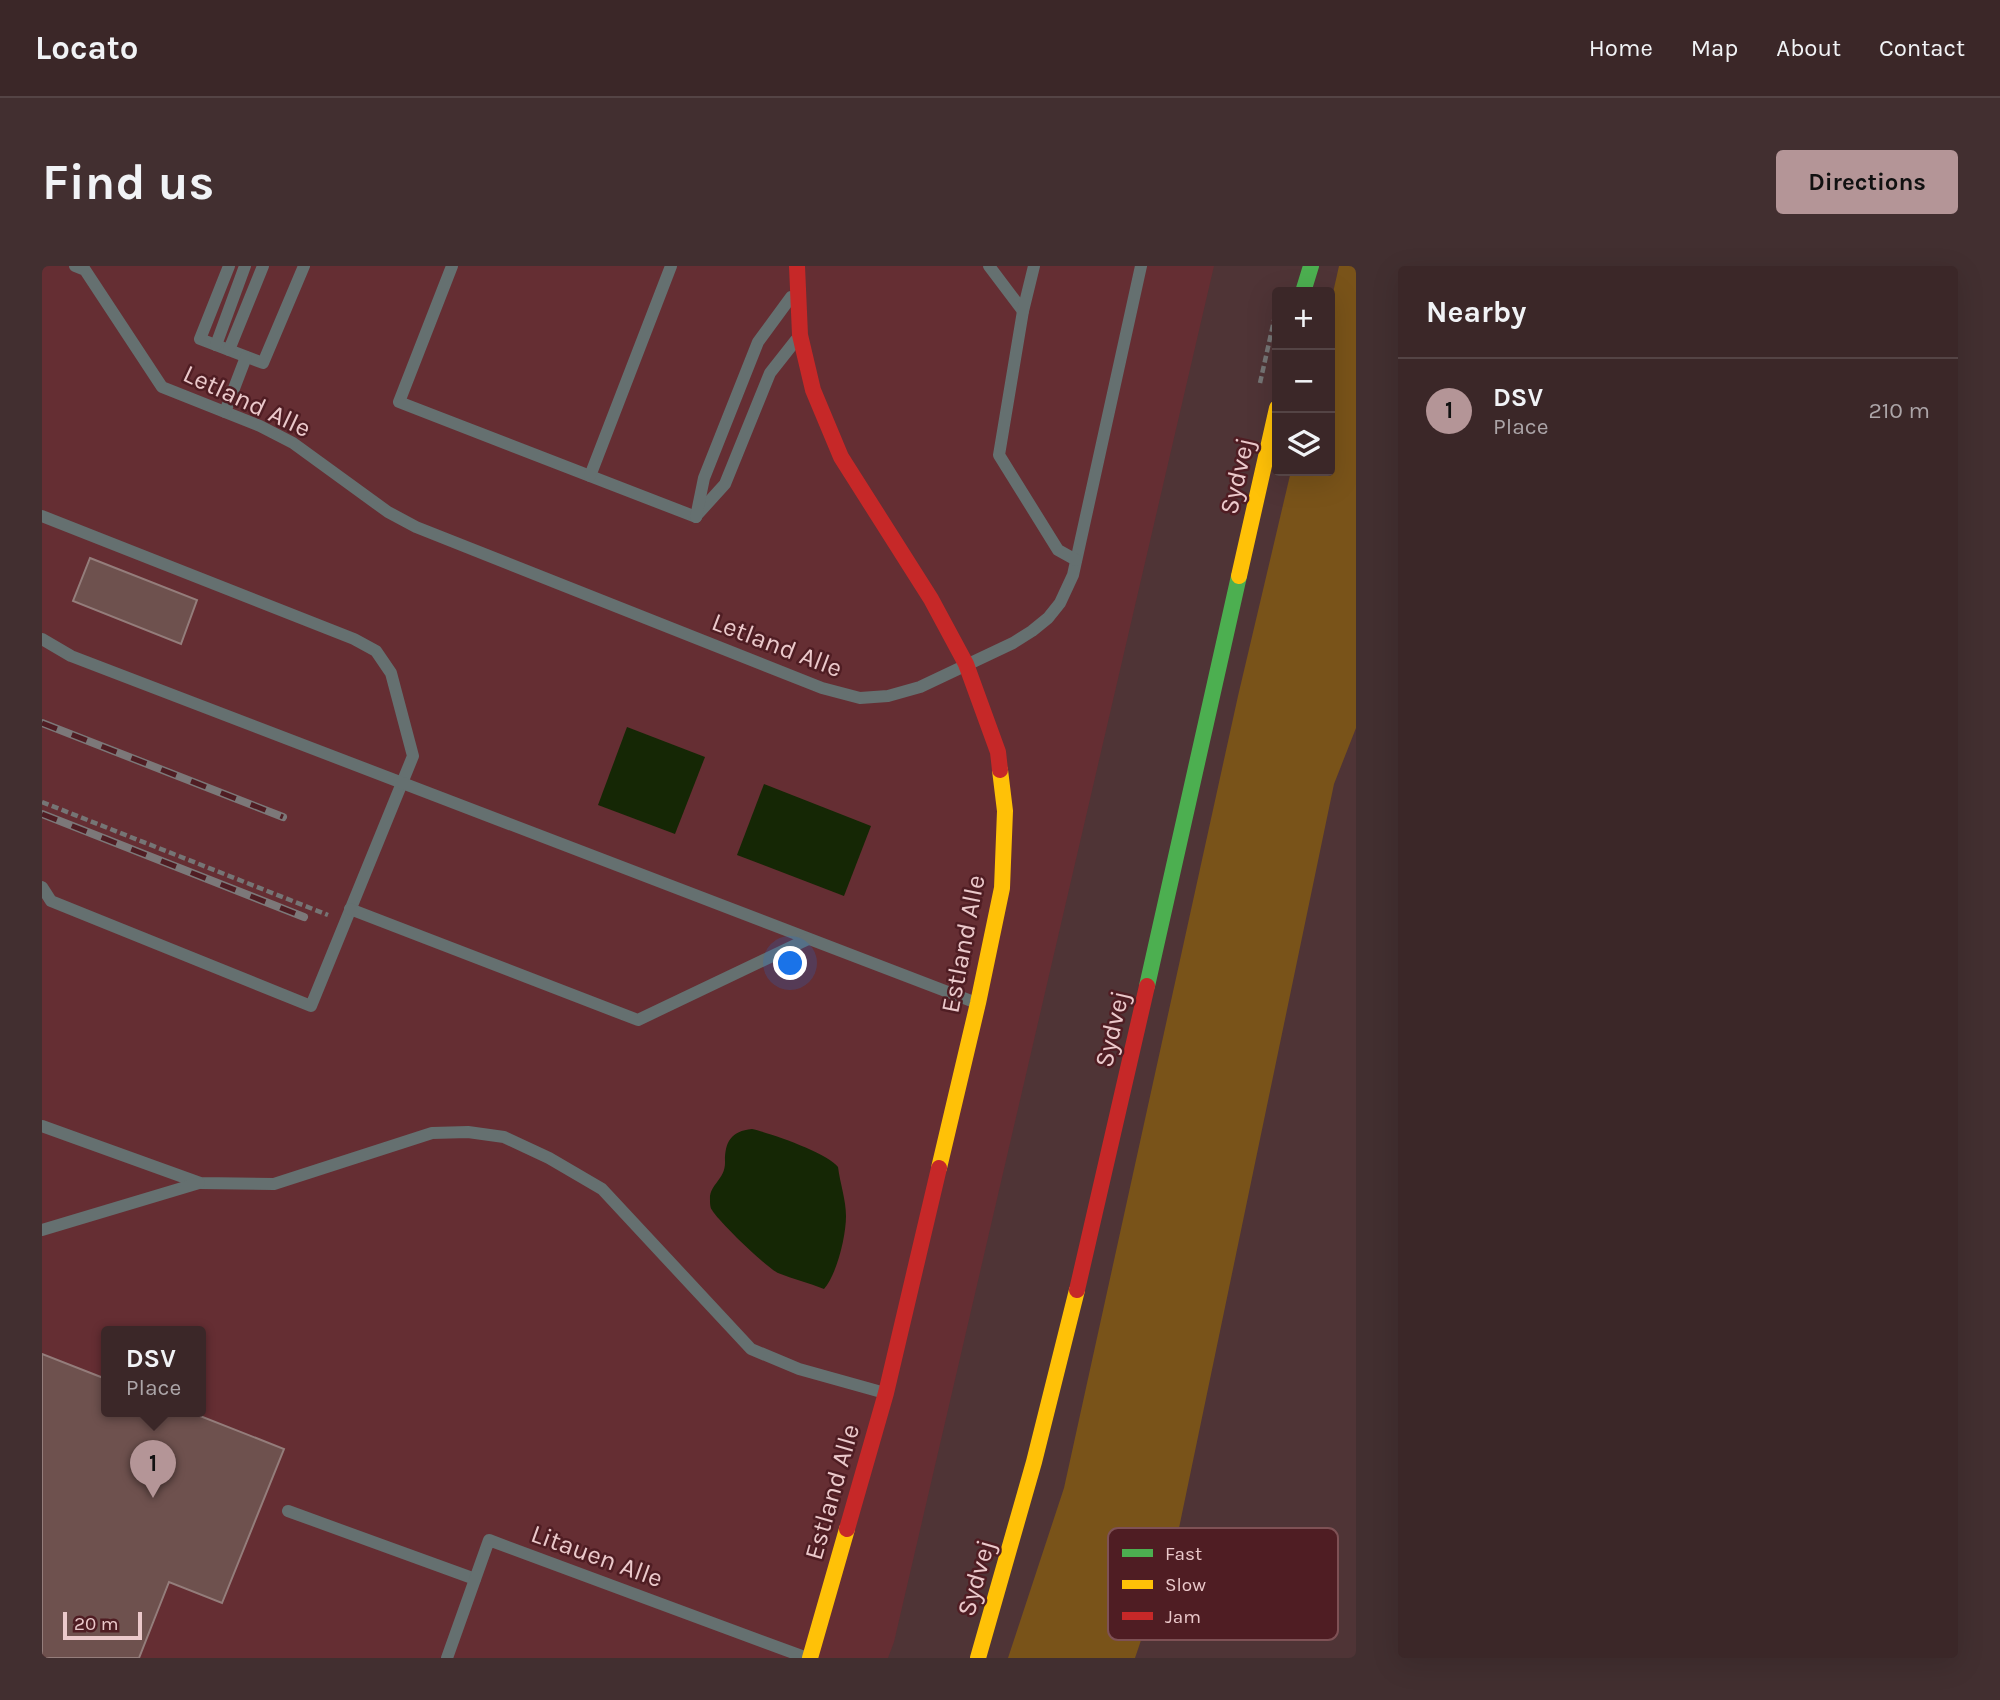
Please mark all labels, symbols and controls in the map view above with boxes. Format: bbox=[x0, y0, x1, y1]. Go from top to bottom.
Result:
text: Locato bbox=[35, 29, 138, 67]
text: Home bbox=[1589, 34, 1653, 62]
text: Map bbox=[1691, 34, 1738, 62]
text: About bbox=[1776, 34, 1841, 62]
text: Contact bbox=[1879, 34, 1965, 62]
button: Directions bbox=[1776, 150, 1958, 214]
text: Find us bbox=[42, 154, 214, 211]
map controls bbox=[1272, 287, 1335, 476]
button: + bbox=[1272, 287, 1335, 350]
text: Nearby bbox=[1426, 294, 1526, 330]
button: − bbox=[1272, 350, 1335, 413]
street label: Letland Alle bbox=[178, 358, 316, 444]
text: DSV bbox=[1493, 382, 1543, 413]
text: 1 bbox=[1445, 397, 1453, 424]
text: 210 m bbox=[1868, 397, 1930, 424]
button: layers bbox=[1272, 413, 1335, 476]
text: Place bbox=[1493, 413, 1549, 440]
street label: Sydvej bbox=[1213, 435, 1261, 517]
street label: Letland Alle bbox=[707, 606, 847, 684]
street label: Estland Alle bbox=[934, 872, 992, 1016]
your location bbox=[773, 946, 807, 980]
street label: Sydvej bbox=[1088, 988, 1136, 1070]
popup bbox=[101, 1326, 206, 1417]
text: DSV bbox=[126, 1343, 176, 1374]
text: Place bbox=[126, 1374, 181, 1401]
street label: Estland Alle bbox=[798, 1421, 866, 1563]
pin: 1 bbox=[130, 1440, 176, 1498]
street label: Litauen Alle bbox=[527, 1518, 667, 1594]
legend bbox=[1108, 1528, 1338, 1640]
street label: Sydvej bbox=[950, 1536, 1002, 1620]
text: Fast bbox=[1165, 1543, 1202, 1565]
text: Slow bbox=[1165, 1574, 1206, 1596]
text: Jam bbox=[1165, 1606, 1201, 1628]
scale bar bbox=[63, 1609, 142, 1641]
text: 20 m bbox=[74, 1613, 119, 1635]

